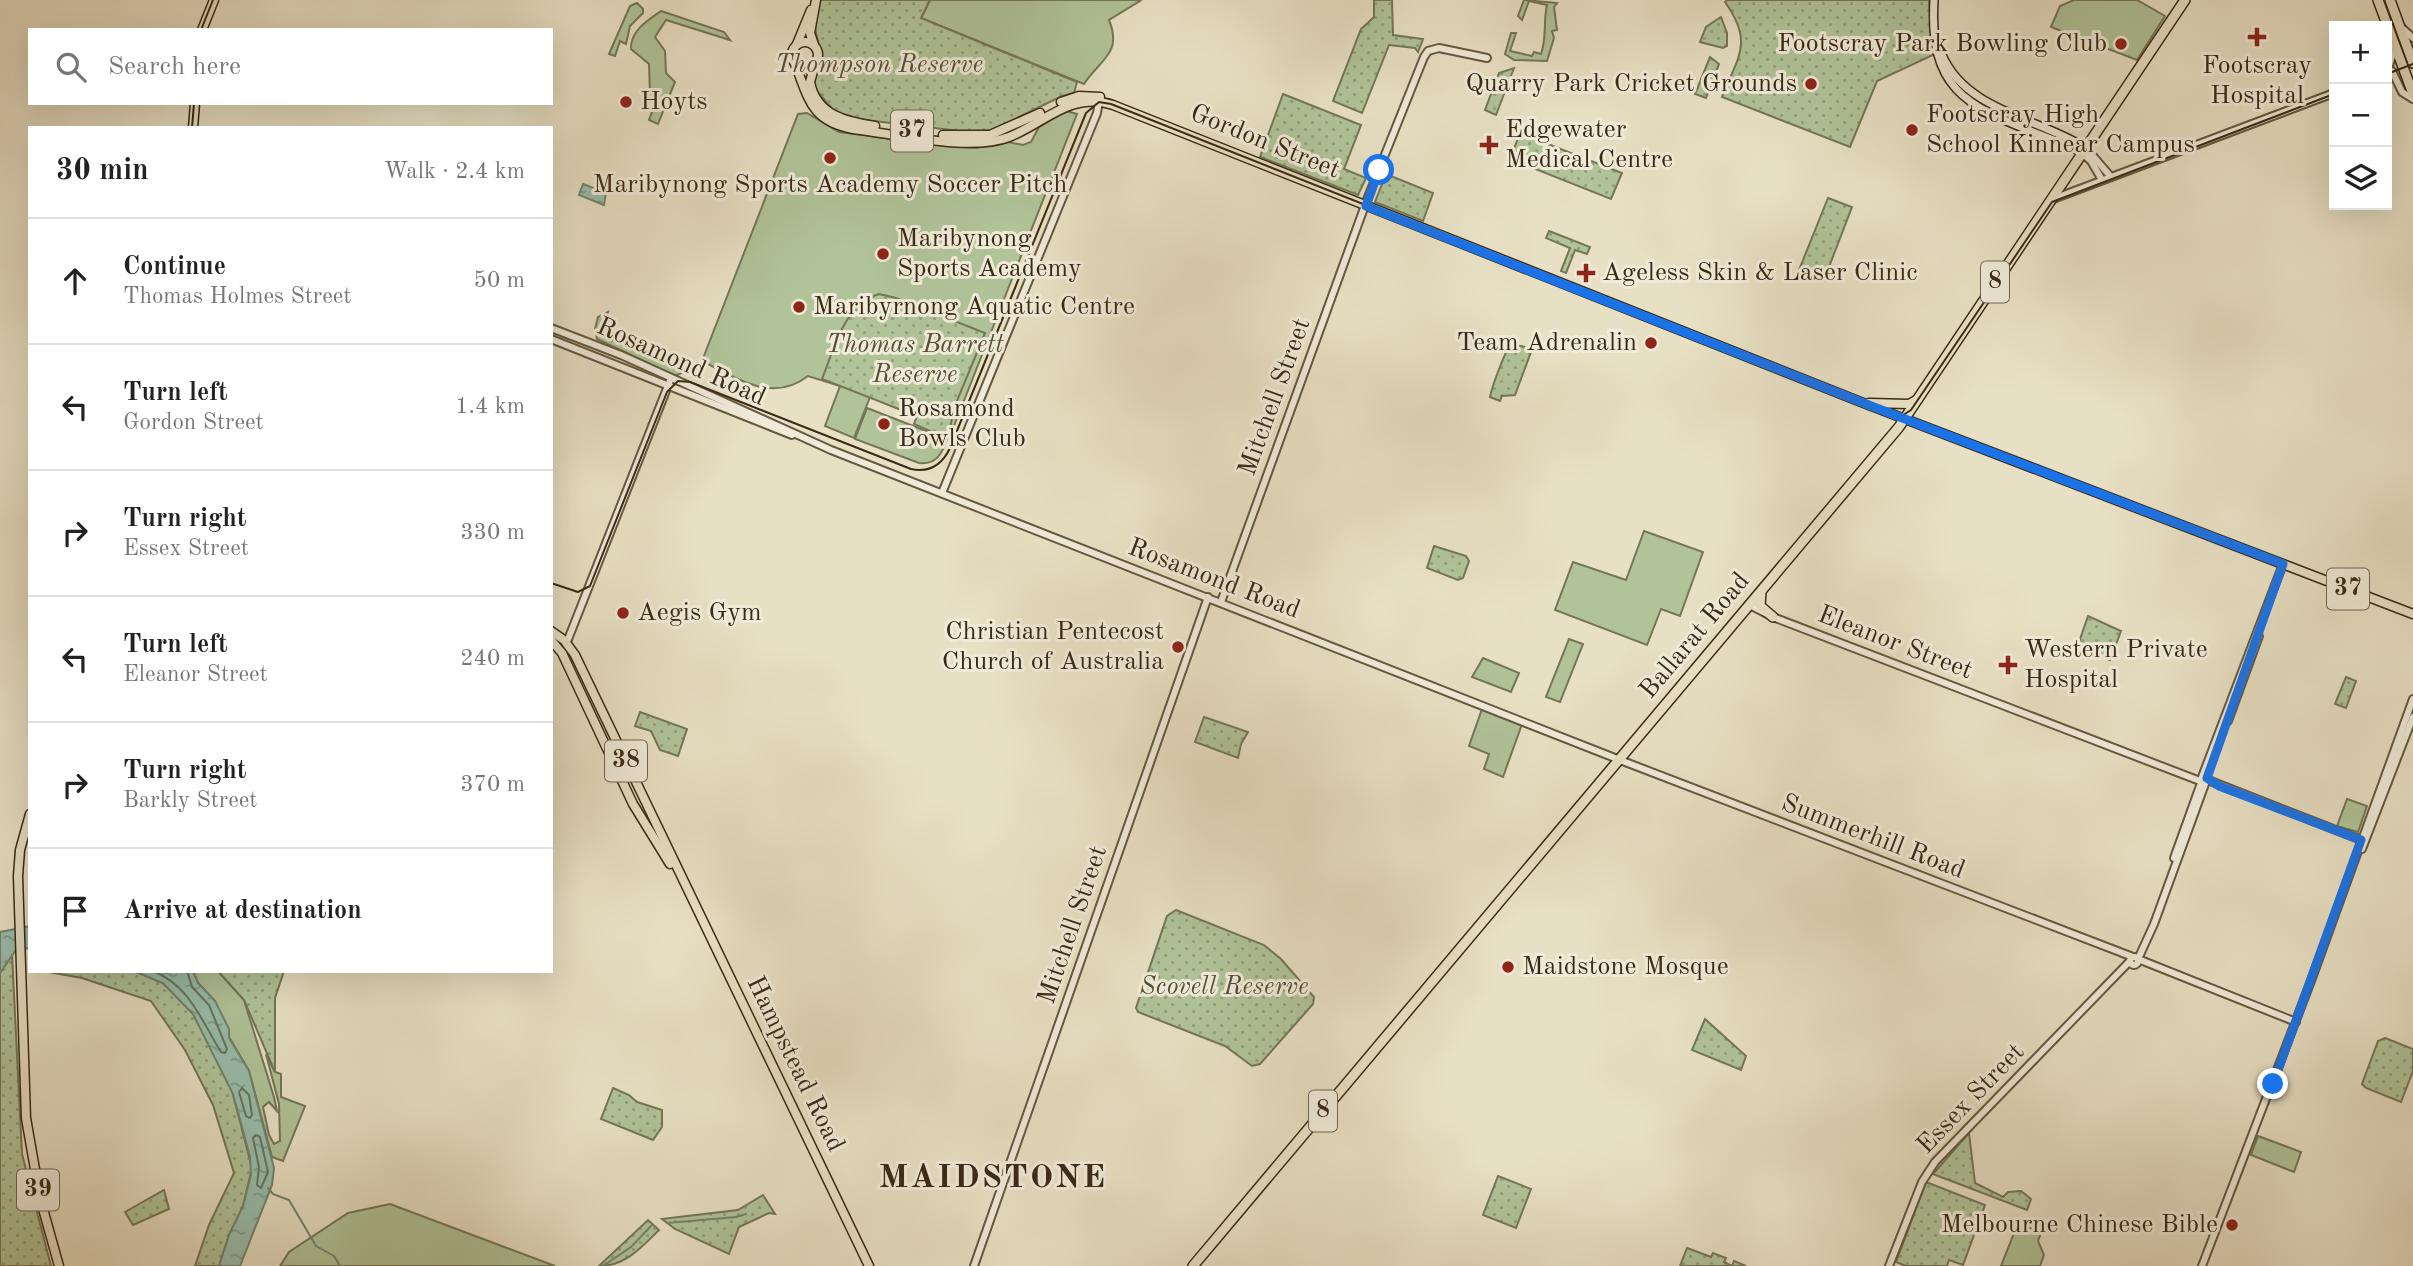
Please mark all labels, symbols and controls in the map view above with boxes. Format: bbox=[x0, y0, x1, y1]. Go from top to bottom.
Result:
map controls bbox=[2329, 21, 2392, 210]
button: + bbox=[2329, 21, 2392, 84]
marker: Footscray Hospital bbox=[2247, 27, 2267, 47]
search box bbox=[28, 28, 553, 105]
place label: Footscray Park Bowling Club bbox=[1777, 31, 2107, 57]
marker: Footscray Park Bowling Club bbox=[2113, 36, 2129, 52]
icon: search bbox=[52, 48, 90, 86]
park label: Thompson Reserve bbox=[775, 52, 983, 78]
place label: Footscray Hospital bbox=[2202, 53, 2312, 109]
text: Search here bbox=[108, 54, 241, 80]
place label: Quarry Park Cricket Grounds bbox=[1465, 71, 1797, 97]
marker: Quarry Park Cricket Grounds bbox=[1803, 76, 1819, 92]
button: − bbox=[2329, 84, 2392, 147]
place label: Hoyts bbox=[640, 89, 708, 115]
marker: Hoyts bbox=[618, 94, 634, 110]
street label: Gordon Street bbox=[1186, 100, 1344, 184]
place label: Footscray High School Kinnear Campus bbox=[1926, 102, 2195, 158]
road number: 37 bbox=[891, 110, 933, 152]
place label: Edgewater Medical Centre bbox=[1505, 117, 1673, 173]
marker: Footscray High School Kinnear Campus bbox=[1904, 122, 1920, 138]
marker: Edgewater Medical Centre bbox=[1479, 135, 1499, 155]
button: layers bbox=[2329, 147, 2392, 210]
marker: Maribynong Sports Academy Soccer Pitch bbox=[822, 150, 838, 166]
route start bbox=[1363, 154, 1394, 185]
text: 30 min bbox=[56, 156, 149, 186]
text: Walk · 2.4 km bbox=[384, 160, 525, 183]
place label: Maribynong Sports Academy Soccer Pitch bbox=[593, 172, 1067, 198]
place label: Maribynong Sports Academy bbox=[897, 226, 1082, 282]
marker: Maribynong Sports Academy bbox=[875, 246, 891, 262]
text: Continue bbox=[123, 254, 226, 280]
place label: Ageless Skin & Laser Clinic bbox=[1602, 260, 1918, 286]
icon: ahead bbox=[56, 262, 94, 300]
road number: 8 bbox=[1981, 262, 2009, 302]
marker: Ageless Skin & Laser Clinic bbox=[1576, 263, 1596, 283]
text: 50 m bbox=[474, 269, 525, 292]
text: Thomas Holmes Street bbox=[123, 285, 351, 308]
place label: Maribyrnong Aquatic Centre bbox=[813, 294, 1135, 320]
marker: Maribyrnong Aquatic Centre bbox=[791, 299, 807, 315]
street label: Rosamond Road bbox=[593, 313, 769, 411]
street label: Mitchell Street bbox=[1234, 315, 1316, 479]
place label: Team Adrenalin bbox=[1456, 330, 1637, 356]
park label: Thomas Barrett Reserve bbox=[826, 332, 1005, 388]
marker: Team Adrenalin bbox=[1643, 335, 1659, 351]
text: Turn left bbox=[123, 380, 228, 406]
icon: left bbox=[56, 388, 94, 426]
text: 1.4 km bbox=[455, 395, 525, 418]
place label: Rosamond Bowls Club bbox=[898, 396, 1026, 452]
text: Gordon Street bbox=[123, 411, 264, 434]
marker: Rosamond Bowls Club bbox=[876, 416, 892, 432]
text: Turn right bbox=[123, 506, 246, 532]
icon: right bbox=[56, 514, 94, 552]
text: 330 m bbox=[460, 521, 525, 544]
street label: Rosamond Road bbox=[1124, 534, 1304, 624]
text: Essex Street bbox=[123, 537, 249, 560]
street label: Ballarat Road bbox=[1635, 568, 1755, 704]
road number: 37 bbox=[2327, 568, 2369, 610]
place label: Aegis Gym bbox=[637, 600, 762, 626]
street label: Eleanor Street bbox=[1814, 602, 1976, 684]
marker: Aegis Gym bbox=[615, 605, 631, 621]
place label: Christian Pentecost Church of Australia bbox=[942, 619, 1164, 675]
text: Turn left bbox=[123, 632, 228, 658]
place label: Western Private Hospital bbox=[2024, 637, 2208, 693]
marker: Christian Pentecost Church of Australia bbox=[1170, 639, 1186, 655]
icon: left bbox=[56, 640, 94, 678]
text: 240 m bbox=[460, 647, 525, 670]
marker: Western Private Hospital bbox=[1998, 655, 2018, 675]
text: Eleanor Street bbox=[123, 663, 268, 686]
road number: 38 bbox=[605, 740, 647, 782]
text: Turn right bbox=[123, 758, 246, 784]
icon: right bbox=[56, 766, 94, 804]
text: 370 m bbox=[460, 773, 525, 796]
text: Barkly Street bbox=[123, 789, 257, 812]
street label: Summerhill Road bbox=[1778, 790, 1968, 884]
street label: Mitchell Street bbox=[1034, 842, 1112, 1008]
icon: arrive bbox=[56, 892, 94, 930]
text: Arrive at destination bbox=[123, 898, 362, 924]
place label: Maidstone Mosque bbox=[1522, 954, 1729, 980]
marker: Maidstone Mosque bbox=[1500, 959, 1516, 975]
street label: Hampstead Road bbox=[741, 972, 849, 1156]
park label: Scovell Reserve bbox=[1139, 974, 1309, 1000]
street label: Essex Street bbox=[1912, 1039, 2030, 1159]
route end bbox=[2257, 1068, 2288, 1099]
road number: 8 bbox=[1309, 1091, 1337, 1132]
district label: MAIDSTONE bbox=[879, 1162, 1107, 1195]
road number: 39 bbox=[17, 1170, 59, 1210]
place label: Melbourne Chinese Bible bbox=[1941, 1212, 2218, 1238]
marker: Melbourne Chinese Bible bbox=[2224, 1217, 2240, 1233]

